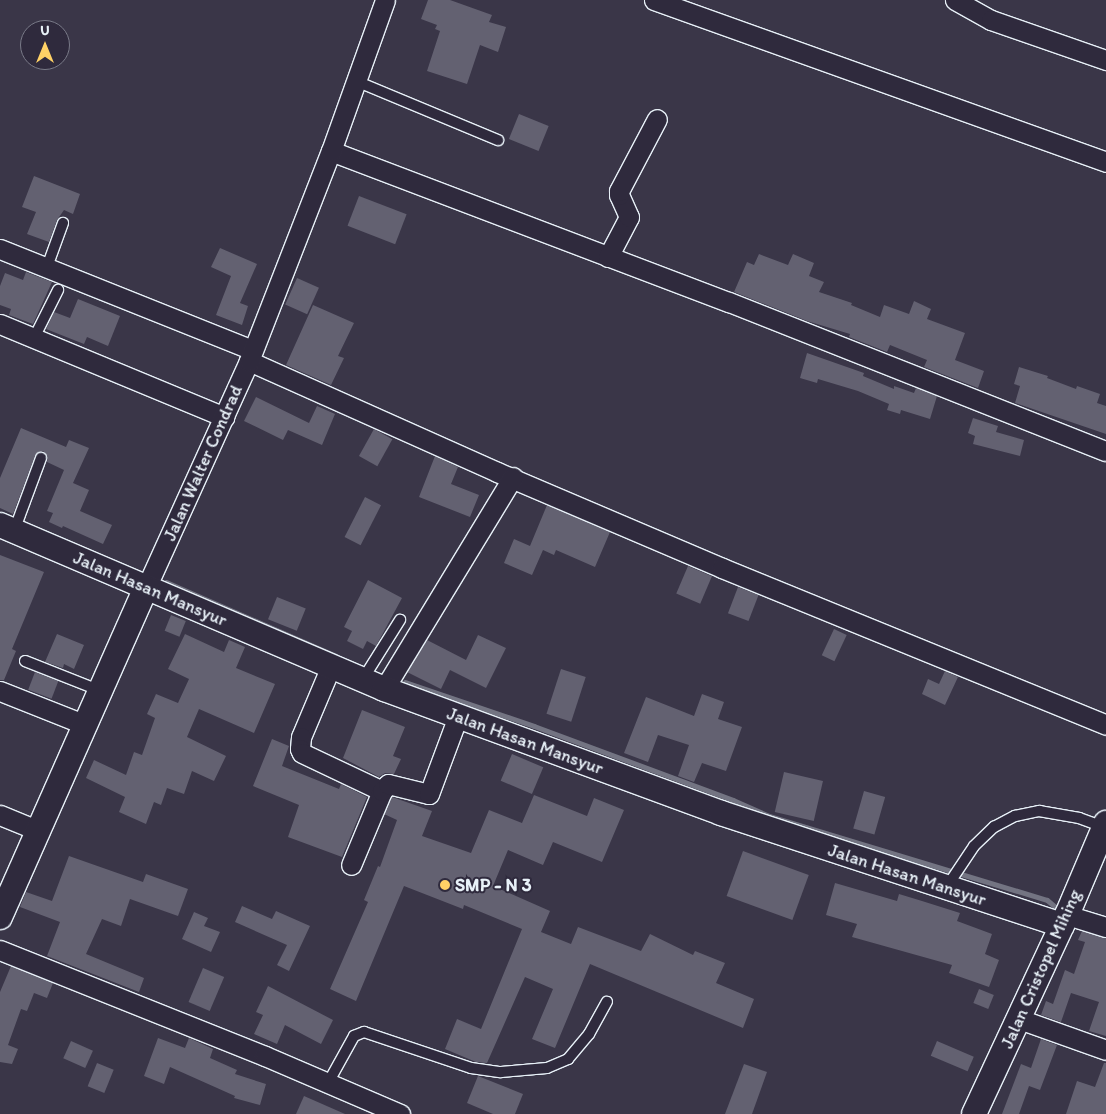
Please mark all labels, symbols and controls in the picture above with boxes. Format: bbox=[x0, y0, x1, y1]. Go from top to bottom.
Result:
north arrow bbox=[20, 20, 70, 70]
text: U bbox=[40, 22, 50, 39]
street label: Jalan Walter Condrad bbox=[159, 382, 247, 544]
street label: Jalan Hasan Mansyur bbox=[70, 547, 230, 631]
street label: Jalan Hasan Mansyur bbox=[444, 703, 606, 779]
street label: Jalan Hasan Mansyur bbox=[825, 839, 989, 911]
place label: SMP - N 3 bbox=[455, 874, 531, 896]
marker: SMP - N 3 bbox=[439, 879, 451, 891]
street label: Jalan Cristopel Mihing bbox=[996, 886, 1086, 1052]

